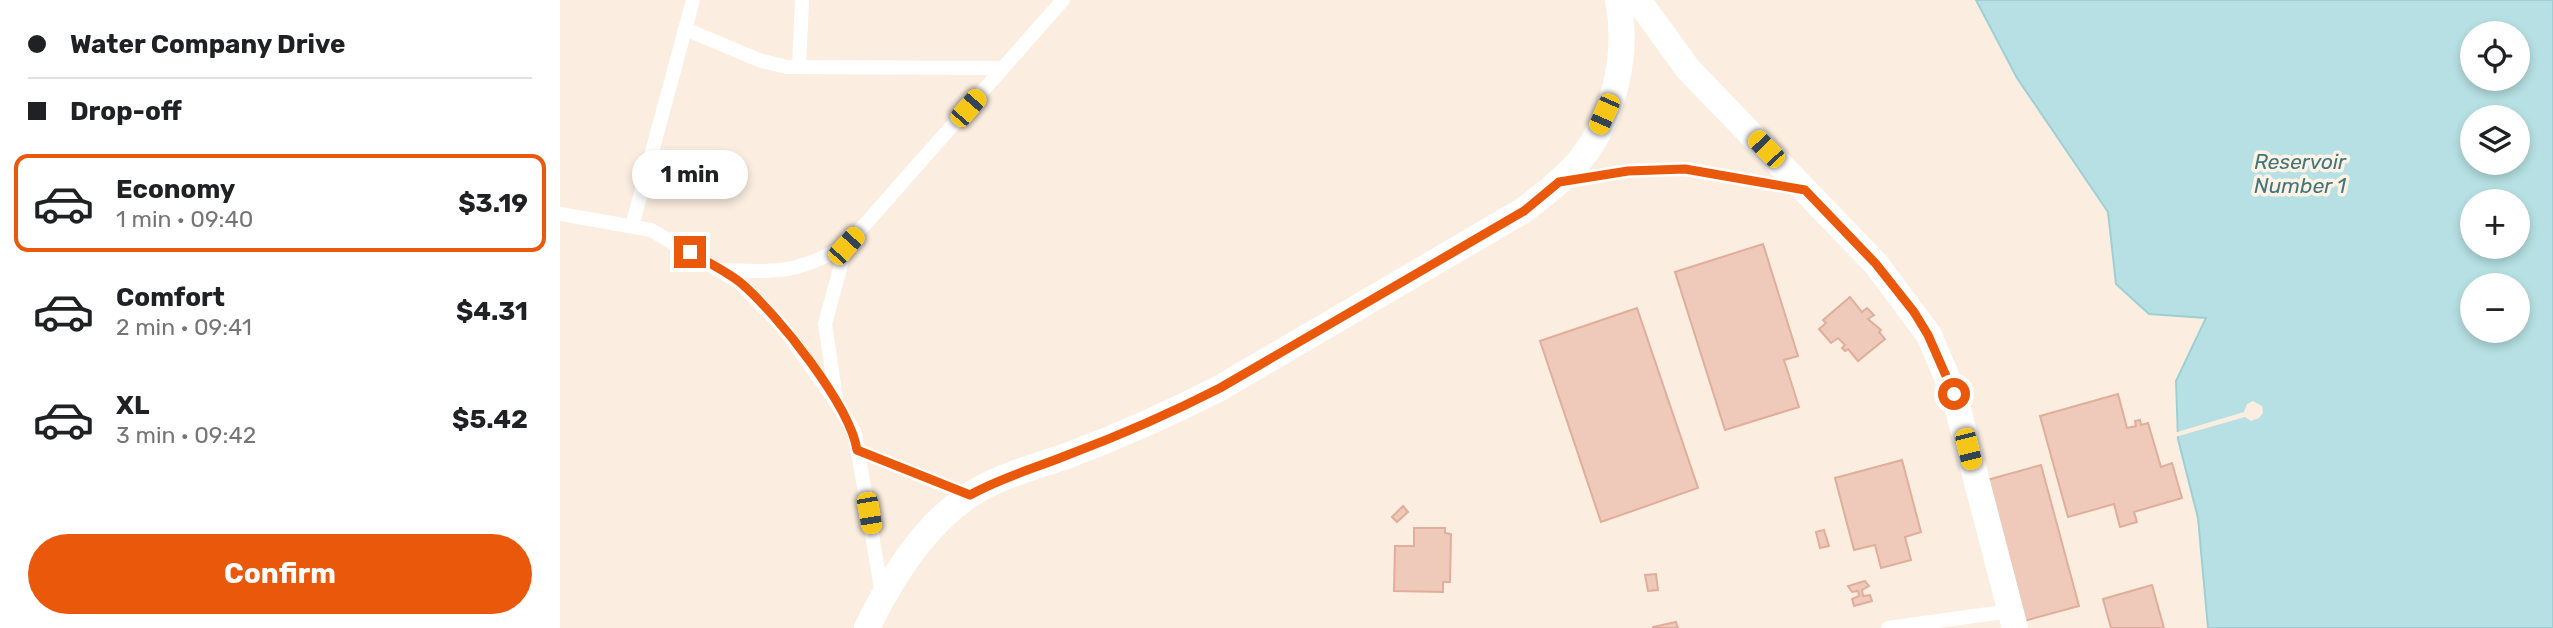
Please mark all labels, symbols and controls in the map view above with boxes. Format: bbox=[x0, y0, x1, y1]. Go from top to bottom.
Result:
map controls bbox=[2460, 21, 2530, 343]
button: locate bbox=[2460, 21, 2530, 91]
text: Water Company Drive bbox=[70, 29, 345, 60]
car bbox=[947, 85, 990, 131]
car bbox=[1586, 91, 1623, 137]
text: Drop-off bbox=[70, 96, 182, 127]
button: layers bbox=[2460, 105, 2530, 175]
car bbox=[1744, 127, 1789, 171]
water label: Reservoir Number 1 bbox=[2254, 149, 2347, 198]
callout: 1 min bbox=[632, 150, 748, 200]
text: 1 min bbox=[661, 160, 719, 188]
icon: car bbox=[32, 172, 95, 235]
text: Economy bbox=[116, 174, 235, 205]
text: $3.19 bbox=[458, 188, 528, 219]
button: + bbox=[2460, 189, 2530, 259]
text: 1 min · 09:40 bbox=[116, 205, 253, 233]
car bbox=[825, 223, 868, 269]
route end bbox=[674, 236, 706, 268]
button: − bbox=[2460, 273, 2530, 343]
icon: car bbox=[32, 280, 95, 343]
text: Comfort bbox=[116, 282, 225, 313]
text: $4.31 bbox=[456, 296, 528, 327]
text: 2 min · 09:41 bbox=[116, 313, 252, 341]
route start bbox=[1938, 378, 1970, 410]
icon: car bbox=[32, 388, 95, 451]
text: XL bbox=[116, 390, 149, 421]
text: $5.42 bbox=[452, 404, 528, 435]
text: 3 min · 09:42 bbox=[116, 421, 256, 449]
car bbox=[1953, 426, 1984, 472]
car bbox=[856, 490, 883, 536]
button: Confirm bbox=[28, 534, 532, 614]

